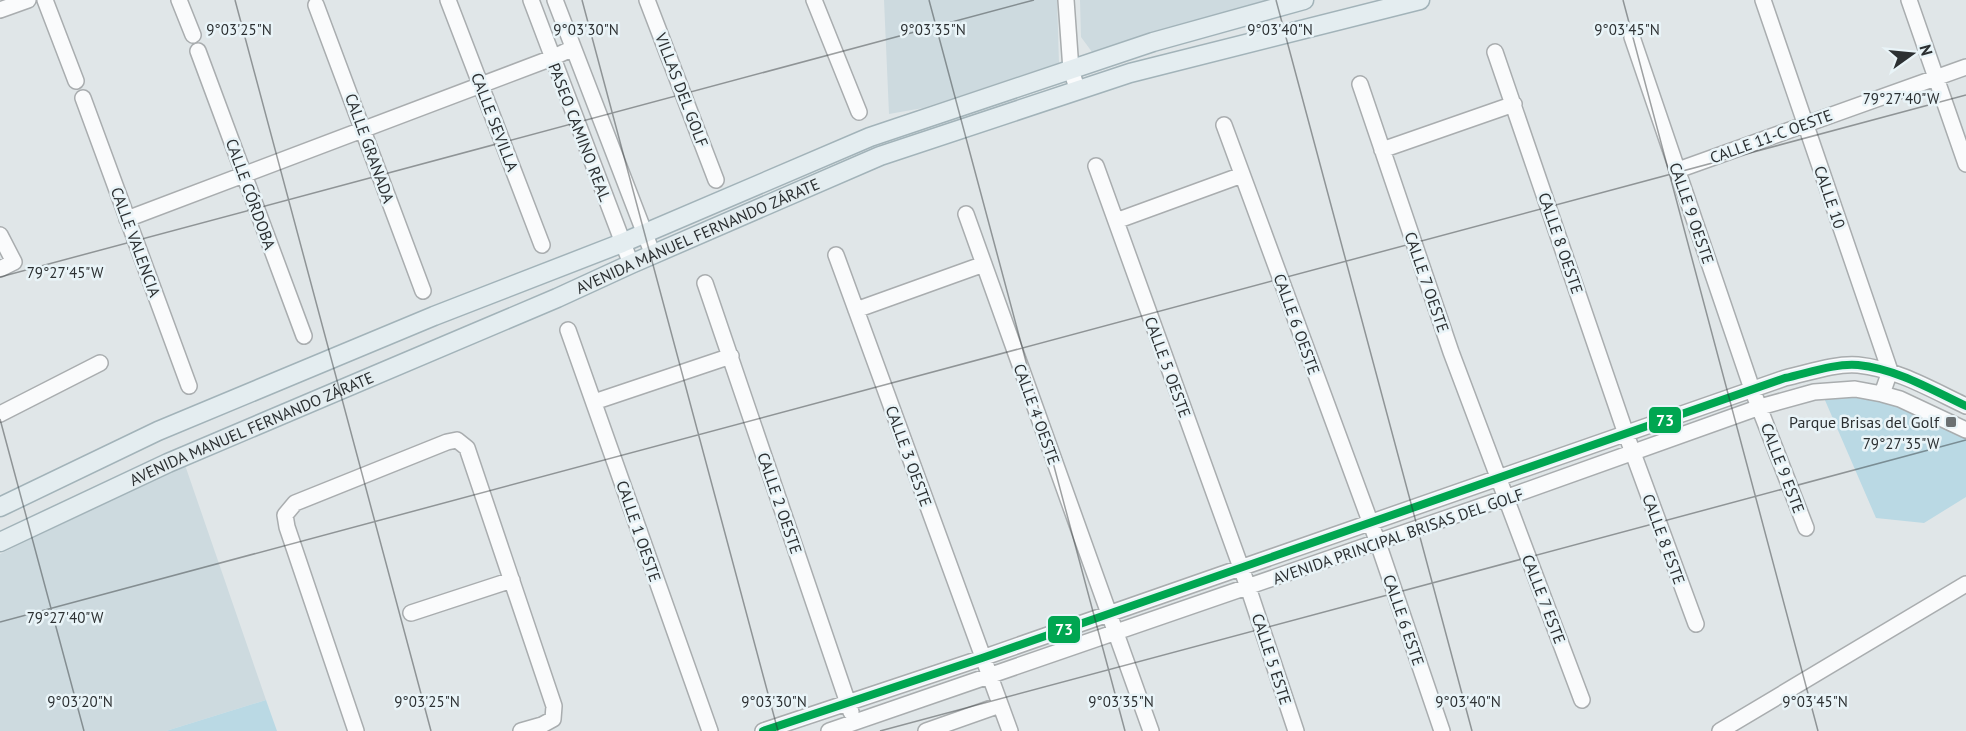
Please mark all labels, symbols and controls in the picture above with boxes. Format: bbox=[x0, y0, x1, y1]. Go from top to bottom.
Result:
text: 9°03'25"N bbox=[206, 20, 272, 39]
text: 9°03'30"N bbox=[553, 20, 619, 39]
text: 9°03'35"N bbox=[900, 20, 966, 39]
text: 9°03'40"N bbox=[1247, 20, 1313, 39]
text: 9°03'45"N bbox=[1594, 20, 1660, 39]
north arrow bbox=[1882, 24, 1942, 84]
street label: VILLAS DEL GOLF bbox=[651, 29, 713, 150]
text: N bbox=[1915, 42, 1938, 58]
street label: PASEO CAMINO REAL bbox=[544, 60, 616, 204]
street label: CALLE SEVILLA bbox=[467, 70, 523, 175]
text: 79°27'40"W bbox=[1863, 89, 1940, 108]
street label: CALLE GRANADA bbox=[341, 90, 399, 206]
street label: CALLE 11-C OESTE bbox=[1707, 105, 1835, 167]
street label: CALLE CÓRDOBA bbox=[222, 136, 281, 253]
street label: CALLE 9 OESTE bbox=[1665, 160, 1719, 266]
street label: CALLE 10 bbox=[1810, 163, 1850, 231]
street label: AVENIDA MANUEL FERNANDO ZÁRATE bbox=[573, 174, 822, 298]
street label: CALLE VALENCIA bbox=[107, 184, 165, 300]
street label: CALLE 8 OESTE bbox=[1534, 190, 1588, 296]
street label: CALLE 7 OESTE bbox=[1400, 229, 1454, 335]
text: 79°27'45"W bbox=[27, 263, 104, 282]
street label: CALLE 6 OESTE bbox=[1269, 271, 1325, 377]
street label: CALLE 5 OESTE bbox=[1140, 314, 1196, 420]
street label: CALLE 4 OESTE bbox=[1009, 361, 1065, 467]
street label: AVENIDA MANUEL FERNANDO ZÁRATE bbox=[126, 367, 377, 490]
street label: CALLE 3 OESTE bbox=[881, 403, 937, 509]
line badge: 73 bbox=[1648, 406, 1682, 434]
text: 73 bbox=[1656, 410, 1674, 430]
place label: Parque Brisas del Golf bbox=[1789, 412, 1940, 432]
marker: Parque Brisas del Golf bbox=[1944, 415, 1958, 429]
street label: CALLE 9 ESTE bbox=[1757, 420, 1809, 516]
text: 79°27'35"W bbox=[1863, 434, 1940, 453]
street label: CALLE 2 OESTE bbox=[753, 450, 807, 556]
street label: CALLE 1 OESTE bbox=[612, 478, 666, 584]
street label: AVENIDA PRINCIPAL BRISAS DEL GOLF bbox=[1270, 484, 1526, 588]
street label: CALLE 8 ESTE bbox=[1638, 491, 1690, 587]
street label: CALLE 7 ESTE bbox=[1518, 551, 1570, 647]
street label: CALLE 6 ESTE bbox=[1379, 572, 1429, 668]
text: 79°27'40"W bbox=[27, 608, 104, 627]
street label: CALLE 5 ESTE bbox=[1248, 611, 1296, 707]
line badge: 73 bbox=[1047, 615, 1081, 644]
text: 73 bbox=[1055, 619, 1073, 639]
text: 9°03'20"N bbox=[47, 692, 113, 711]
text: 9°03'25"N bbox=[394, 692, 460, 711]
text: 9°03'30"N bbox=[741, 692, 807, 711]
text: 9°03'35"N bbox=[1088, 692, 1154, 711]
text: 9°03'40"N bbox=[1435, 692, 1501, 711]
text: 9°03'45"N bbox=[1782, 692, 1848, 711]

